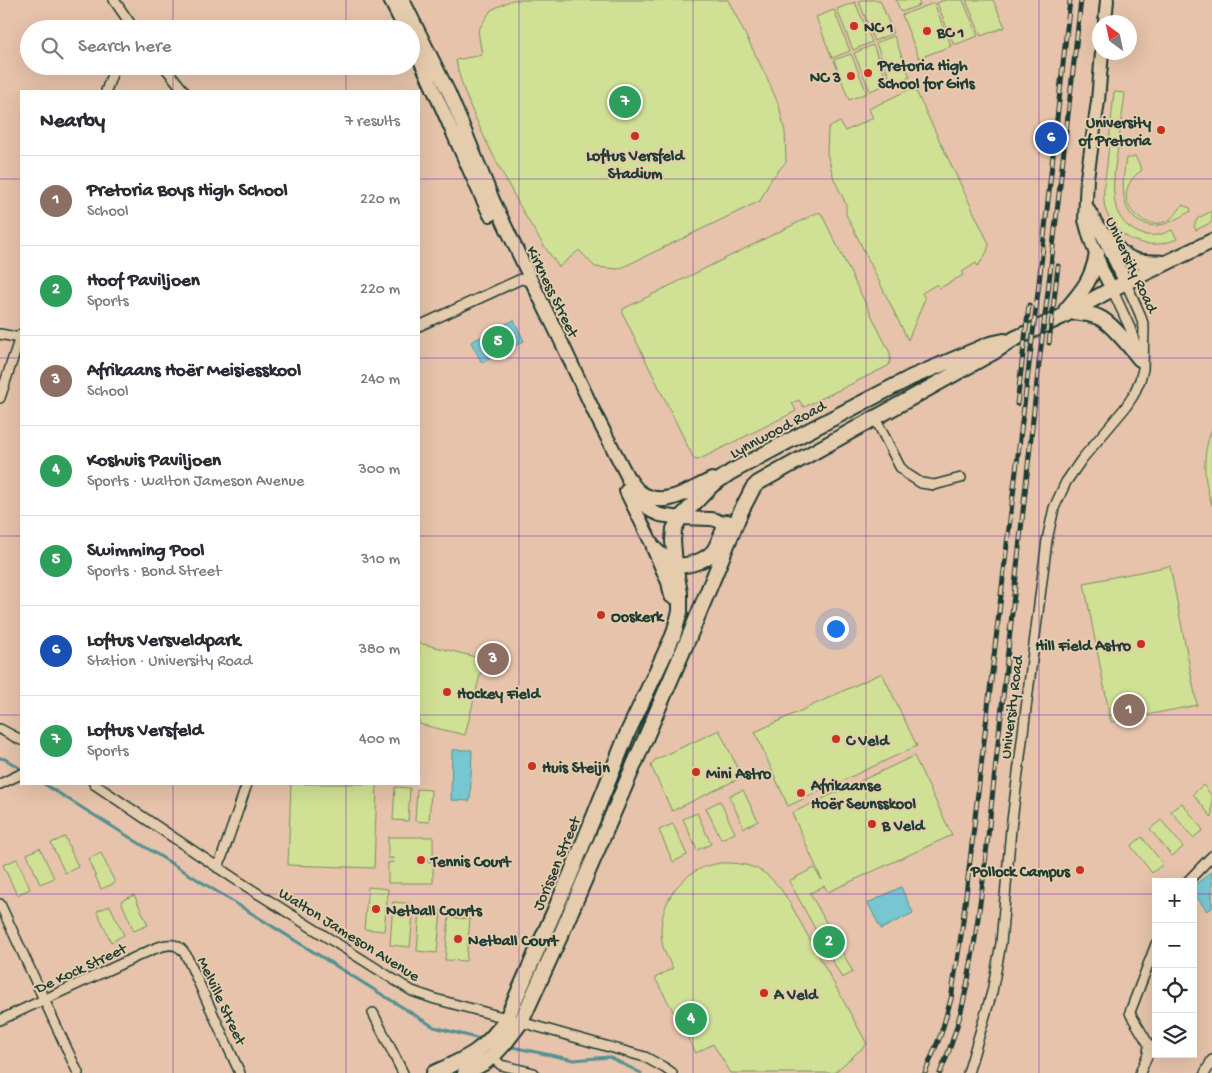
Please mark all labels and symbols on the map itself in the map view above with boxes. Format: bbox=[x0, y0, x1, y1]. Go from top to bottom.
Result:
north arrow bbox=[1092, 15, 1137, 60]
marker: NC 1 bbox=[848, 20, 860, 32]
place label: NC 1 bbox=[864, 20, 893, 39]
marker: BC 1 bbox=[921, 25, 933, 37]
place label: BC 1 bbox=[936, 25, 964, 44]
place label: Pretoria High School for Girls bbox=[877, 58, 976, 95]
marker: Pretoria High School for Girls bbox=[862, 67, 874, 79]
place label: NC 3 bbox=[810, 70, 841, 89]
marker: NC 3 bbox=[845, 70, 857, 82]
pin: 7 bbox=[609, 83, 641, 121]
place label: University of Pretoria bbox=[1077, 115, 1152, 152]
pin: 6 bbox=[1035, 119, 1067, 157]
marker: University of Pretoria bbox=[1155, 124, 1167, 136]
marker: Loftus Versfeld Stadium bbox=[629, 130, 641, 142]
place label: Loftus Versfeld Stadium bbox=[586, 147, 685, 185]
street label: University Road bbox=[1099, 214, 1161, 318]
street label: Kirkness Street bbox=[521, 244, 582, 343]
pin: 5 bbox=[482, 323, 514, 361]
street label: Lynnwood Road bbox=[727, 397, 831, 464]
marker: Ooskerk bbox=[595, 609, 607, 621]
place label: Ooskerk bbox=[611, 609, 665, 628]
your location bbox=[823, 616, 849, 642]
place label: Hill Field Astro bbox=[1035, 638, 1132, 657]
marker: Hill Field Astro bbox=[1135, 638, 1147, 650]
pin: 3 bbox=[477, 640, 509, 678]
street label: University Road bbox=[998, 653, 1029, 760]
marker: Hockey Field bbox=[441, 686, 453, 698]
place label: Hockey Field bbox=[457, 686, 541, 705]
pin: 1 bbox=[1113, 691, 1145, 729]
marker: C Veld bbox=[830, 733, 842, 745]
place label: C Veld bbox=[845, 733, 890, 752]
marker: Huis Steijn bbox=[526, 760, 538, 772]
place label: Huis Steijn bbox=[542, 760, 610, 779]
marker: Mini Astro bbox=[690, 766, 702, 778]
place label: Mini Astro bbox=[706, 766, 772, 785]
place label: Afrikaanse Hoër Seunsskool bbox=[810, 777, 916, 815]
marker: Afrikaanse Hoër Seunsskool bbox=[795, 787, 807, 799]
street label: Jorissen Street bbox=[530, 813, 587, 914]
marker: B Veld bbox=[866, 818, 878, 830]
place label: B Veld bbox=[881, 818, 926, 837]
marker: Tennis Court bbox=[415, 854, 427, 866]
place label: Tennis Court bbox=[429, 854, 512, 873]
place label: Pollock Campus bbox=[970, 864, 1071, 883]
marker: Pollock Campus bbox=[1074, 864, 1086, 876]
street label: Walton Jameson Avenue bbox=[274, 885, 423, 988]
marker: Netball Courts bbox=[370, 903, 382, 915]
place label: Netball Courts bbox=[386, 903, 483, 922]
pin: 2 bbox=[813, 923, 845, 961]
marker: Netball Court bbox=[452, 933, 464, 945]
place label: Netball Court bbox=[468, 933, 560, 952]
street label: De Kock Street bbox=[32, 940, 132, 1000]
street label: Melville Street bbox=[191, 954, 249, 1050]
marker: A Veld bbox=[758, 987, 770, 999]
place label: A Veld bbox=[773, 987, 819, 1006]
pin: 4 bbox=[675, 1000, 707, 1038]

